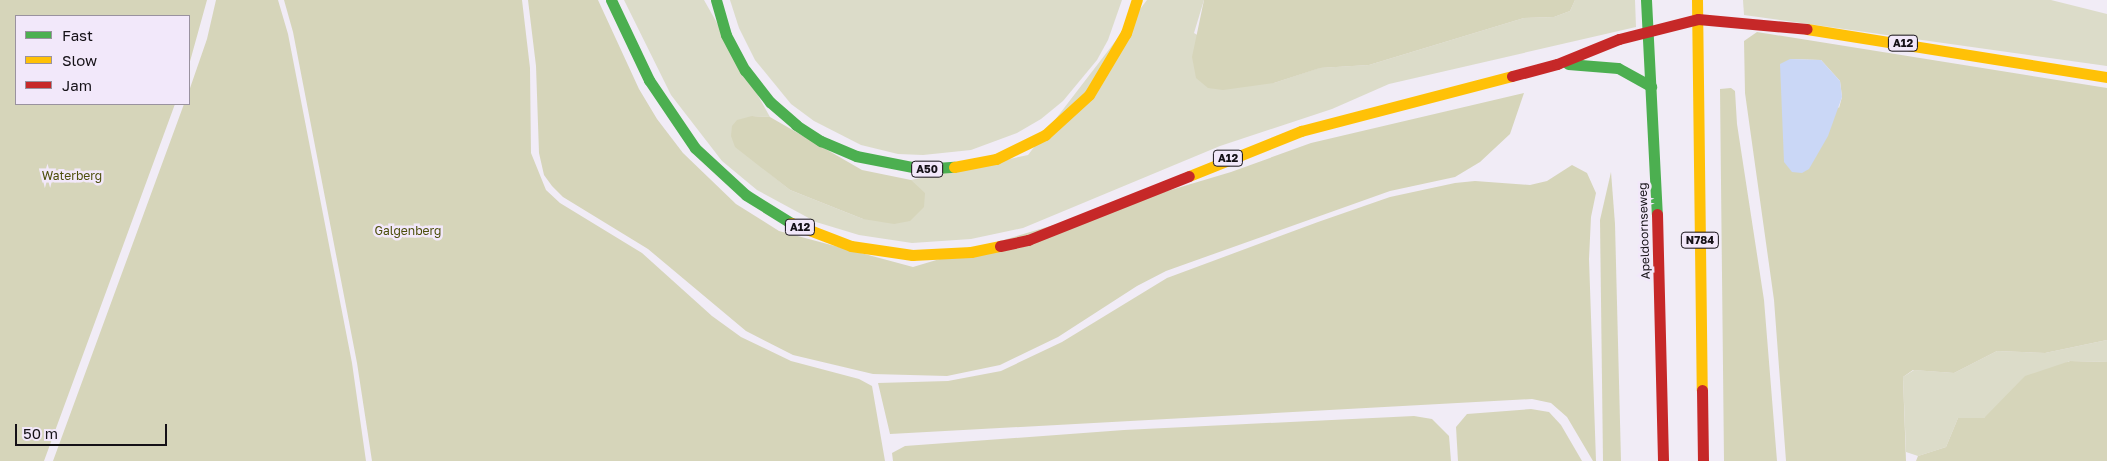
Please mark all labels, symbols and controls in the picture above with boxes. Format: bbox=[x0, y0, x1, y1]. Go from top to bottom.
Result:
legend bbox=[15, 15, 190, 105]
text: Fast bbox=[62, 26, 93, 44]
road number: A12 bbox=[1887, 34, 1919, 52]
text: Slow bbox=[62, 51, 97, 69]
text: Jam bbox=[62, 76, 92, 94]
road number: A12 bbox=[1212, 150, 1244, 167]
road number: A50 bbox=[911, 160, 943, 178]
park label: Waterberg bbox=[42, 169, 102, 183]
street label: Apeldoornseweg bbox=[1635, 182, 1653, 280]
road number: A12 bbox=[784, 218, 816, 236]
park label: Galgenberg bbox=[375, 224, 441, 238]
road number: N784 bbox=[1680, 232, 1720, 248]
scale bar bbox=[18, 414, 170, 446]
text: 50 m bbox=[23, 424, 58, 442]

